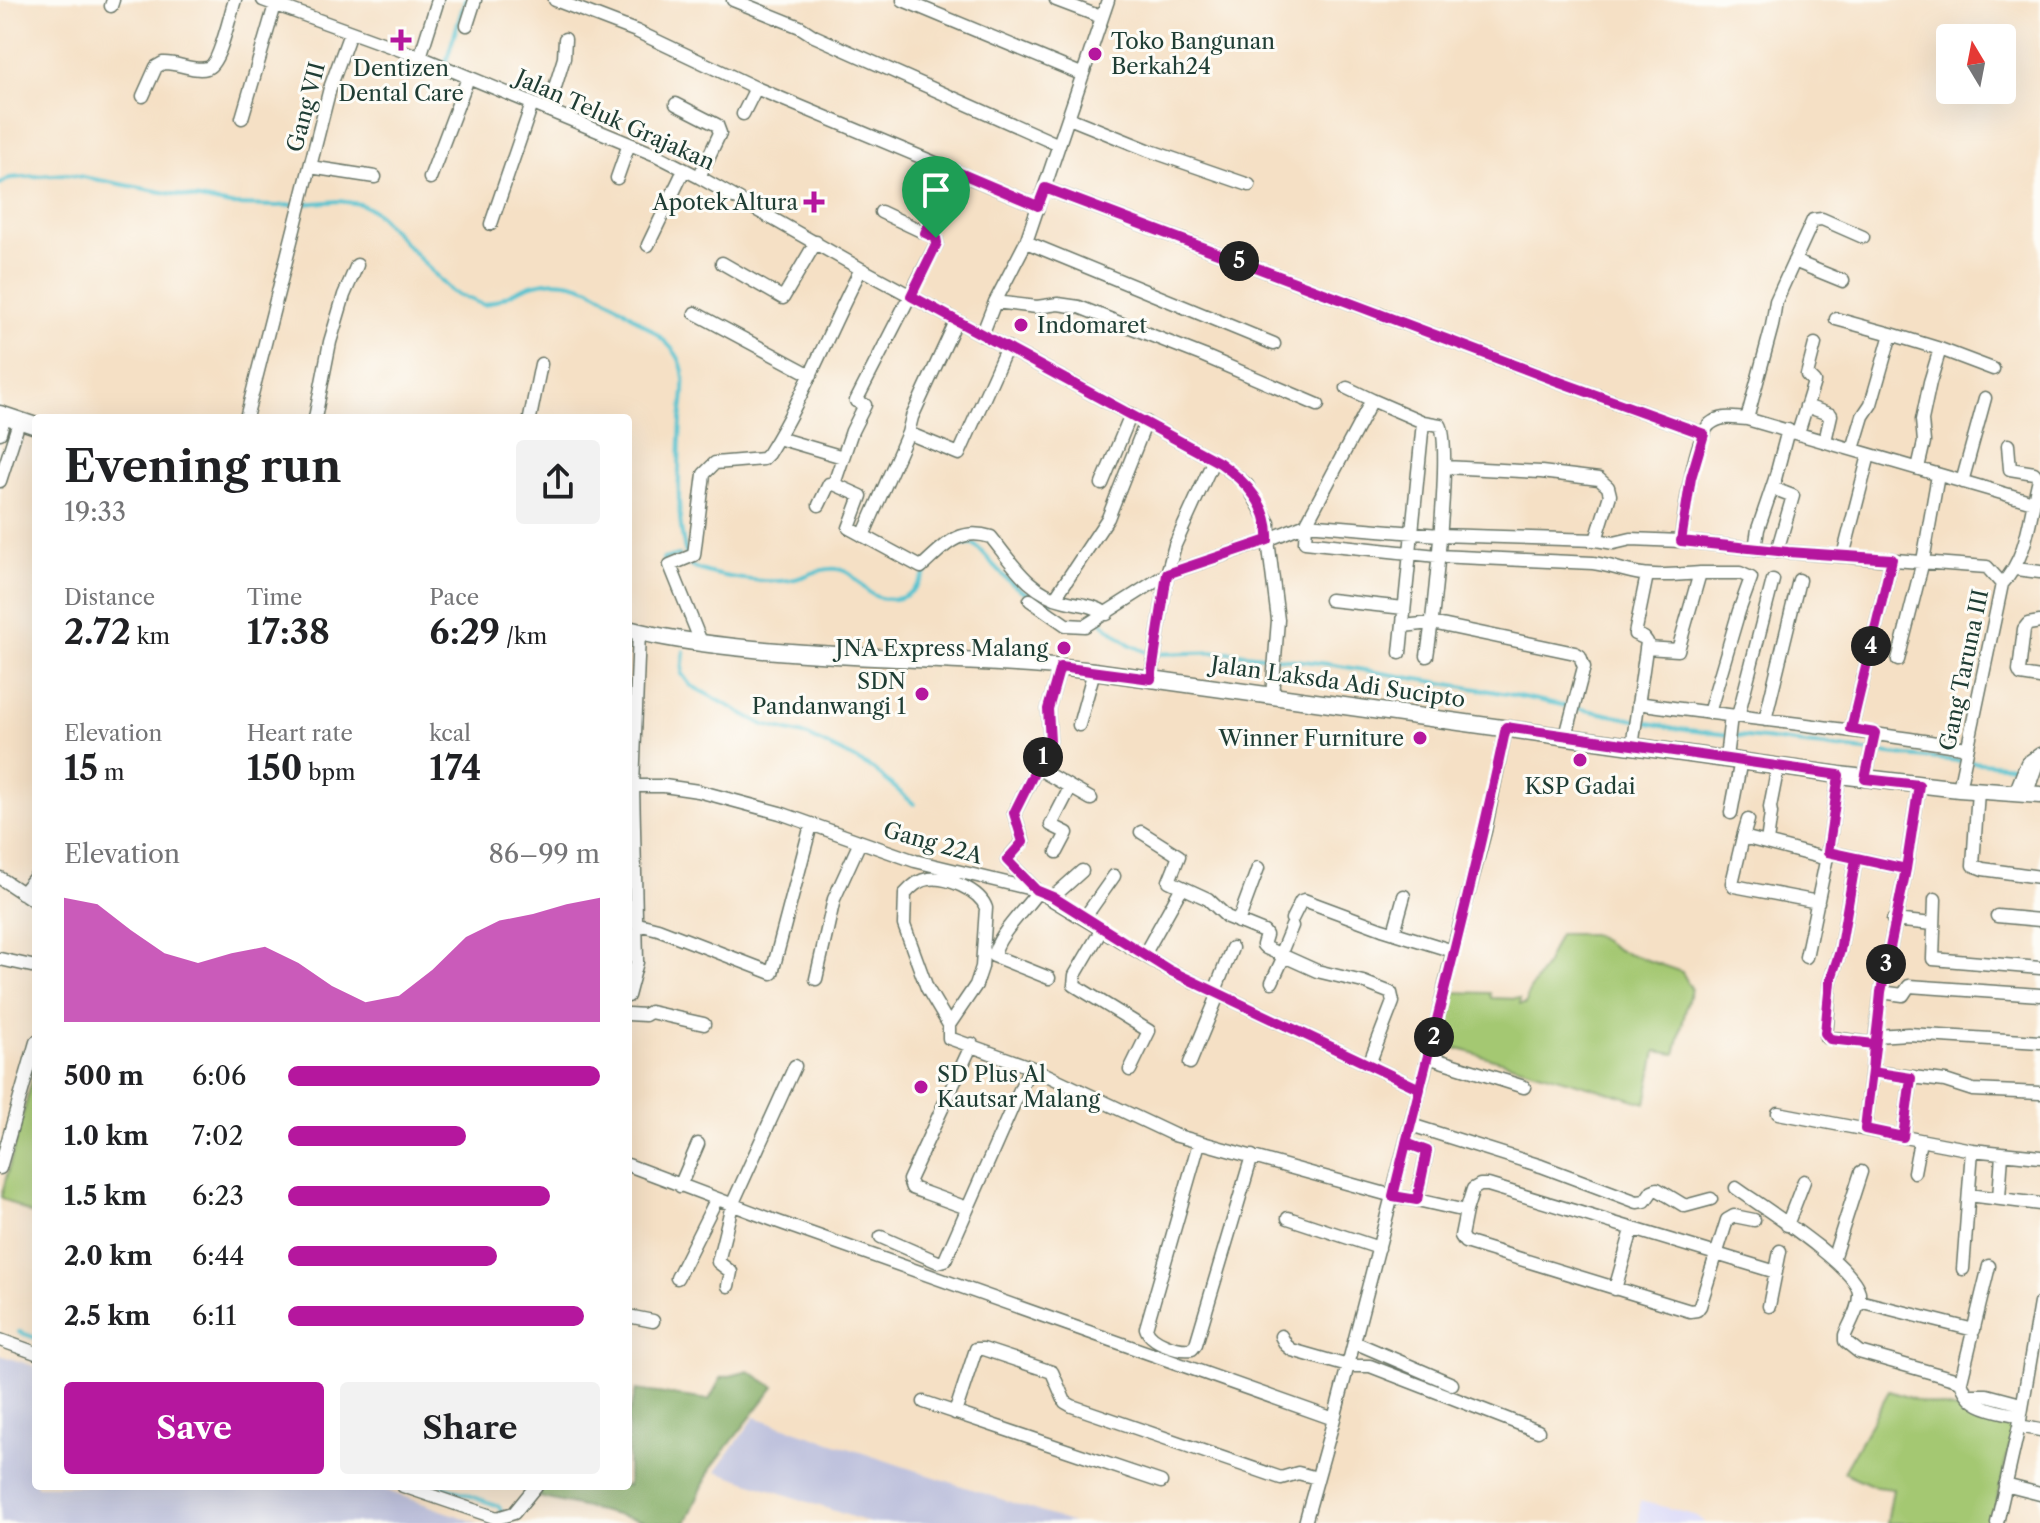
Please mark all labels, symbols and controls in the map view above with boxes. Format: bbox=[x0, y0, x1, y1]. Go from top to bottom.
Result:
north arrow bbox=[1936, 24, 2016, 104]
map controls bbox=[1936, 24, 2016, 104]
place label: Toko Bangunan Berkah24 bbox=[1111, 28, 1275, 80]
marker: Dentizen Dental Care bbox=[390, 29, 412, 51]
marker: Toko Bangunan Berkah24 bbox=[1086, 45, 1104, 63]
place label: Dentizen Dental Care bbox=[338, 55, 464, 107]
street label: Gang VII bbox=[281, 59, 331, 155]
street label: Jalan Teluk Grajakan bbox=[508, 63, 719, 176]
pin bbox=[902, 156, 970, 238]
icon: arrive bbox=[914, 168, 958, 212]
place label: Apotek Altura bbox=[651, 189, 798, 216]
marker: Apotek Altura bbox=[805, 193, 823, 211]
pin: 5 bbox=[1219, 241, 1259, 281]
text: 5 bbox=[1233, 247, 1245, 274]
place label: Indomaret bbox=[1037, 312, 1147, 339]
marker: Indomaret bbox=[1012, 316, 1030, 334]
text: Evening run bbox=[64, 439, 341, 493]
button: share bbox=[516, 440, 600, 524]
text: 19:33 bbox=[64, 496, 126, 528]
text: Distance bbox=[64, 584, 155, 611]
text: Time bbox=[247, 584, 302, 611]
text: Pace bbox=[429, 584, 479, 611]
street label: Gang Taruna III bbox=[1934, 587, 1994, 753]
text: 2.72 bbox=[64, 611, 131, 653]
text: 17:38 bbox=[247, 611, 330, 653]
text: 6:29 bbox=[429, 611, 500, 653]
text: km bbox=[131, 623, 170, 650]
text: /km bbox=[500, 623, 547, 650]
pin: 4 bbox=[1851, 626, 1891, 666]
text: 4 bbox=[1864, 632, 1878, 659]
place label: JNA Express Malang bbox=[833, 635, 1048, 662]
marker: JNA Express Malang bbox=[1055, 639, 1073, 657]
street label: Jalan Laksda Adi Sucipto bbox=[1206, 650, 1467, 713]
place label: SDN Pandanwangi 1 bbox=[752, 668, 906, 720]
marker: SDN Pandanwangi 1 bbox=[913, 685, 931, 703]
text: Elevation bbox=[64, 720, 162, 747]
text: Heart rate bbox=[247, 720, 353, 747]
text: kcal bbox=[429, 720, 471, 747]
place label: Winner Furniture bbox=[1218, 725, 1404, 752]
marker: Winner Furniture bbox=[1411, 729, 1429, 747]
pin: 1 bbox=[1023, 737, 1063, 777]
text: 1 bbox=[1038, 743, 1048, 770]
text: 15 bbox=[64, 747, 98, 789]
text: 150 bbox=[247, 747, 302, 789]
text: 174 bbox=[429, 747, 481, 789]
marker: KSP Gadai bbox=[1571, 751, 1589, 769]
text: m bbox=[98, 759, 124, 786]
text: bpm bbox=[302, 759, 356, 786]
place label: KSP Gadai bbox=[1524, 773, 1636, 800]
street label: Gang 22A bbox=[880, 816, 986, 870]
text: Elevation bbox=[64, 838, 180, 870]
text: 86–99 m bbox=[488, 838, 600, 870]
pin: 3 bbox=[1866, 944, 1906, 984]
text: 3 bbox=[1880, 950, 1892, 977]
pin: 2 bbox=[1414, 1017, 1454, 1057]
text: 2 bbox=[1428, 1023, 1441, 1050]
text: 500 m bbox=[64, 1060, 144, 1092]
text: 6:06 bbox=[192, 1060, 246, 1092]
place label: SD Plus Al Kautsar Malang bbox=[937, 1061, 1100, 1113]
marker: SD Plus Al Kautsar Malang bbox=[912, 1078, 930, 1096]
text: 1.0 km bbox=[64, 1120, 149, 1152]
text: 7:02 bbox=[192, 1120, 244, 1152]
text: 1.5 km bbox=[64, 1180, 147, 1212]
text: 6:23 bbox=[192, 1180, 244, 1212]
text: 2.0 km bbox=[64, 1240, 152, 1272]
text: 6:44 bbox=[192, 1240, 245, 1272]
text: 2.5 km bbox=[64, 1300, 150, 1332]
text: 6:11 bbox=[192, 1300, 236, 1332]
button: Save bbox=[64, 1382, 324, 1474]
button: Share bbox=[340, 1382, 600, 1474]

